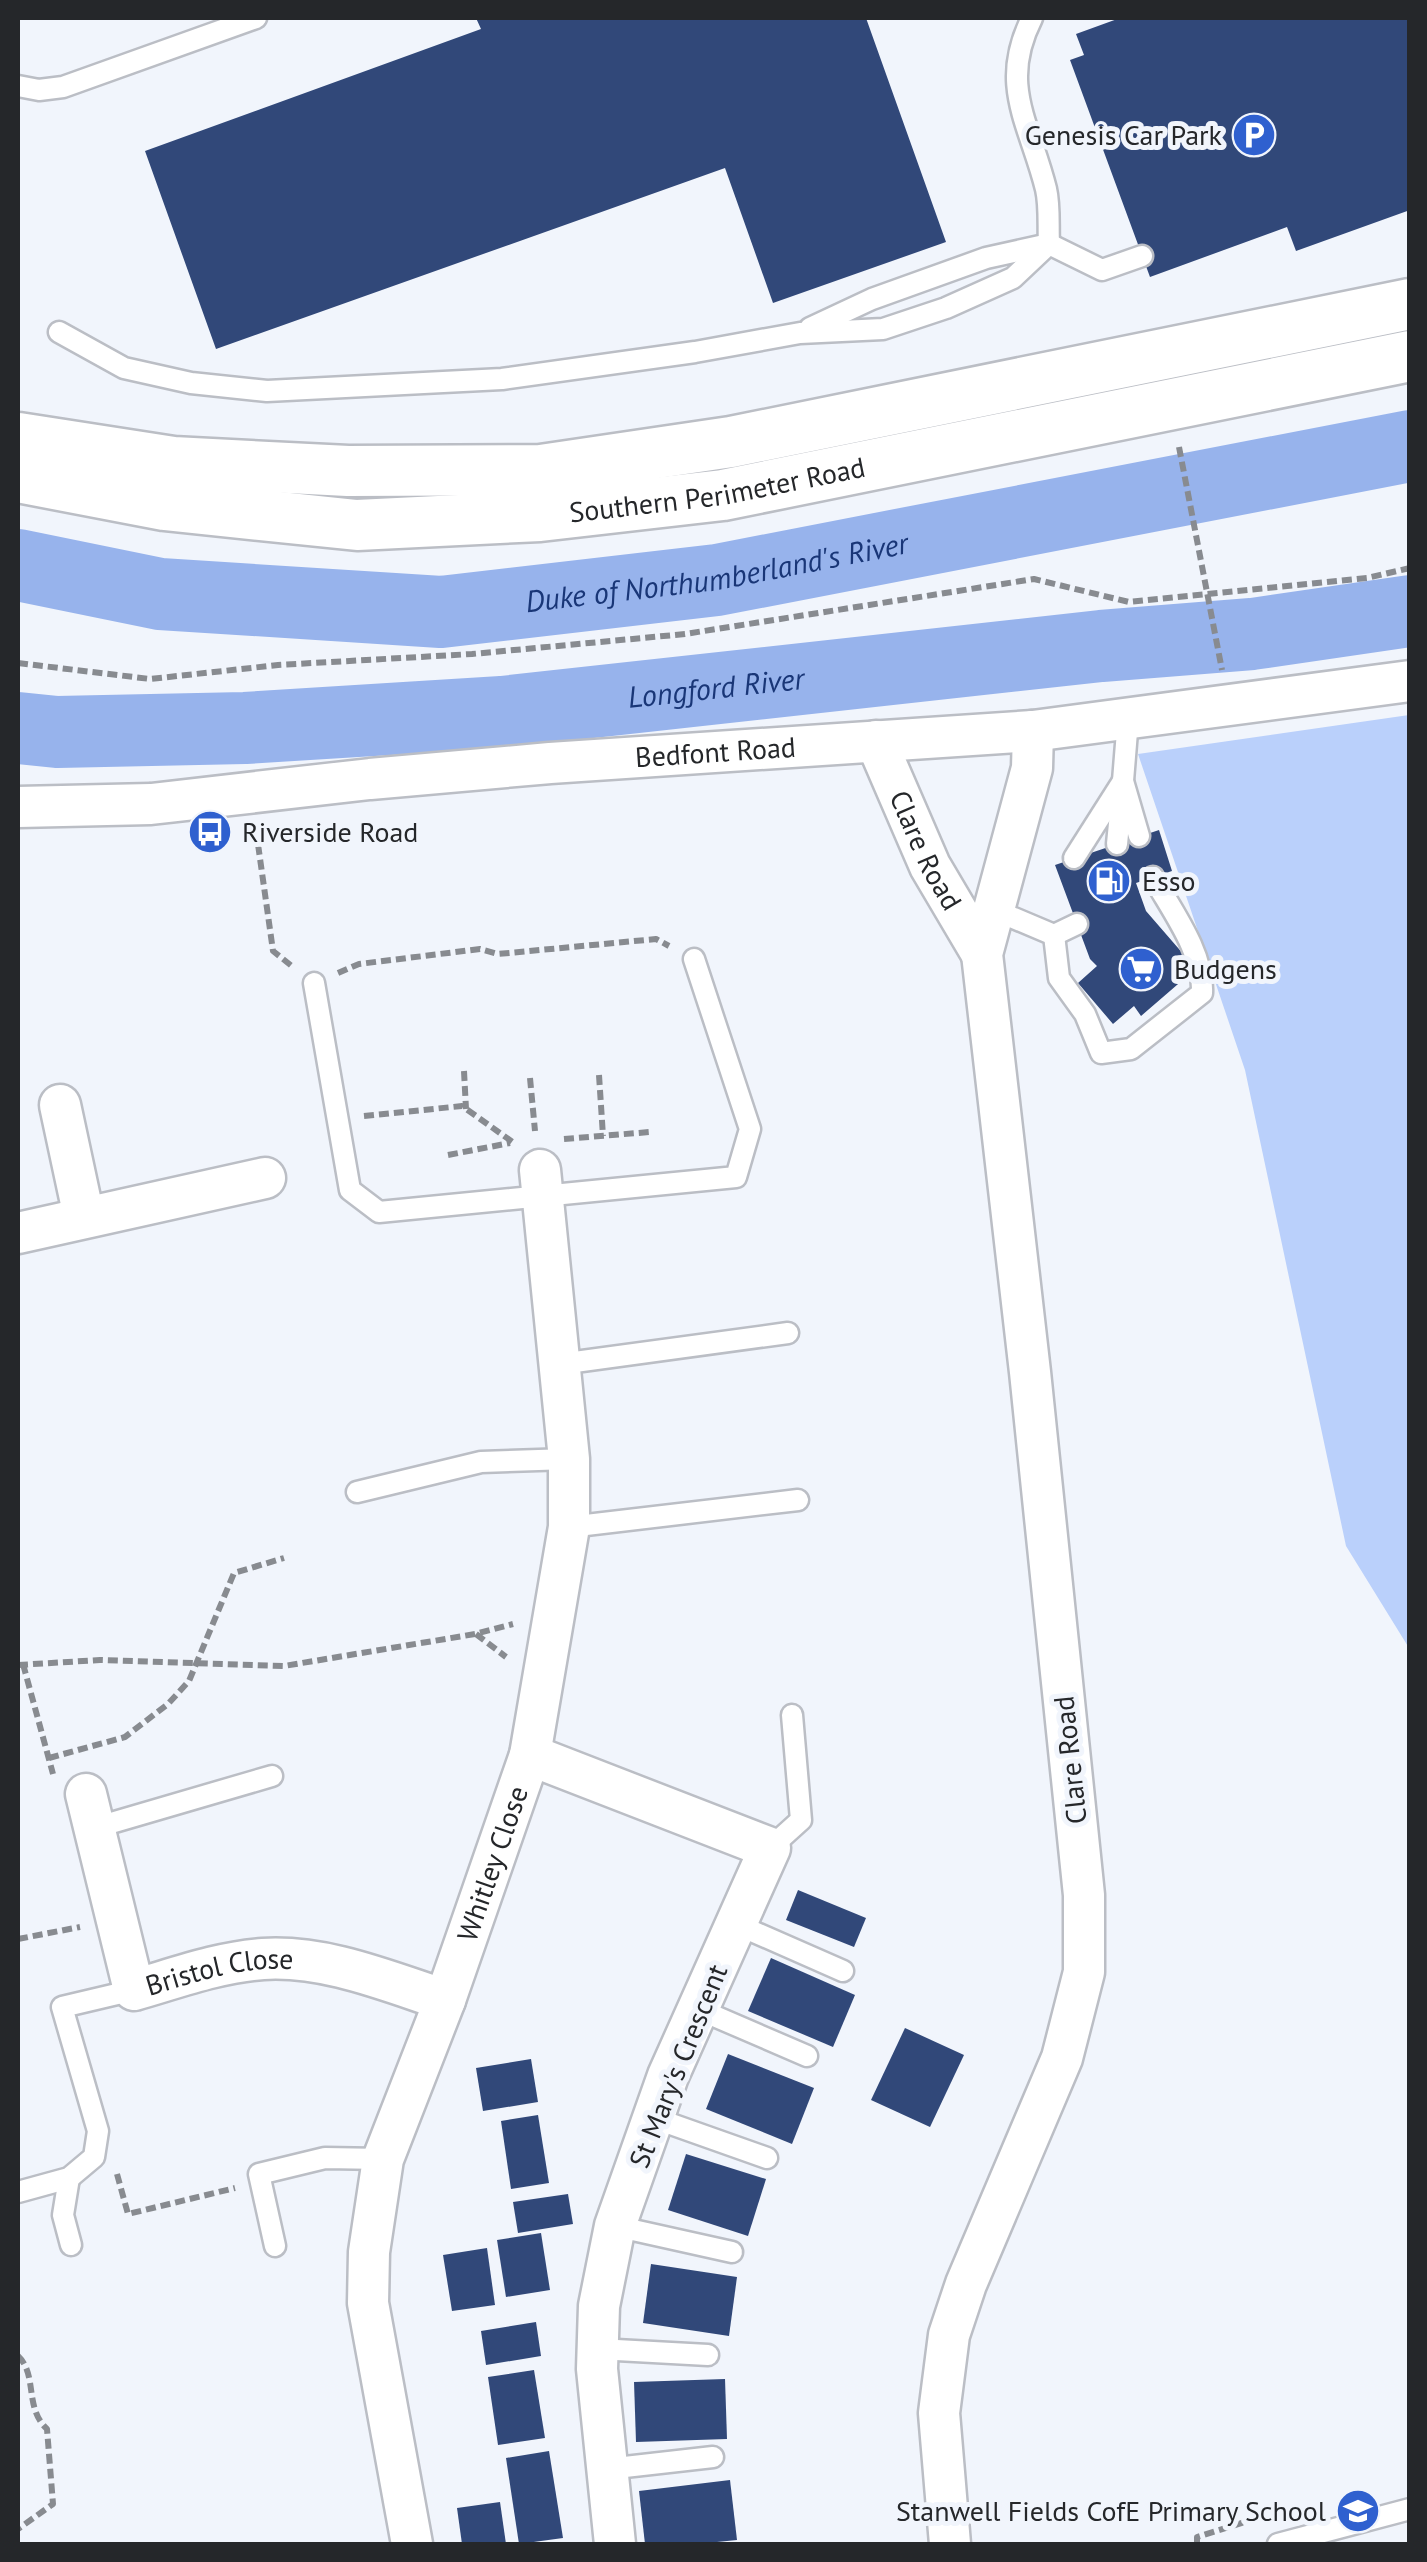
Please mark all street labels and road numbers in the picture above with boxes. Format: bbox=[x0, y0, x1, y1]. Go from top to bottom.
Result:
street label: Southern Perimeter Road bbox=[567, 448, 868, 531]
street label: Bedfont Road bbox=[634, 728, 797, 775]
street label: Clare Road bbox=[882, 785, 971, 917]
street label: Clare Road bbox=[1044, 1694, 1095, 1826]
street label: Whitley Close bbox=[448, 1781, 536, 1946]
street label: Bristol Close bbox=[141, 1940, 294, 2004]
street label: St Mary's Crescent bbox=[620, 1958, 735, 2173]

